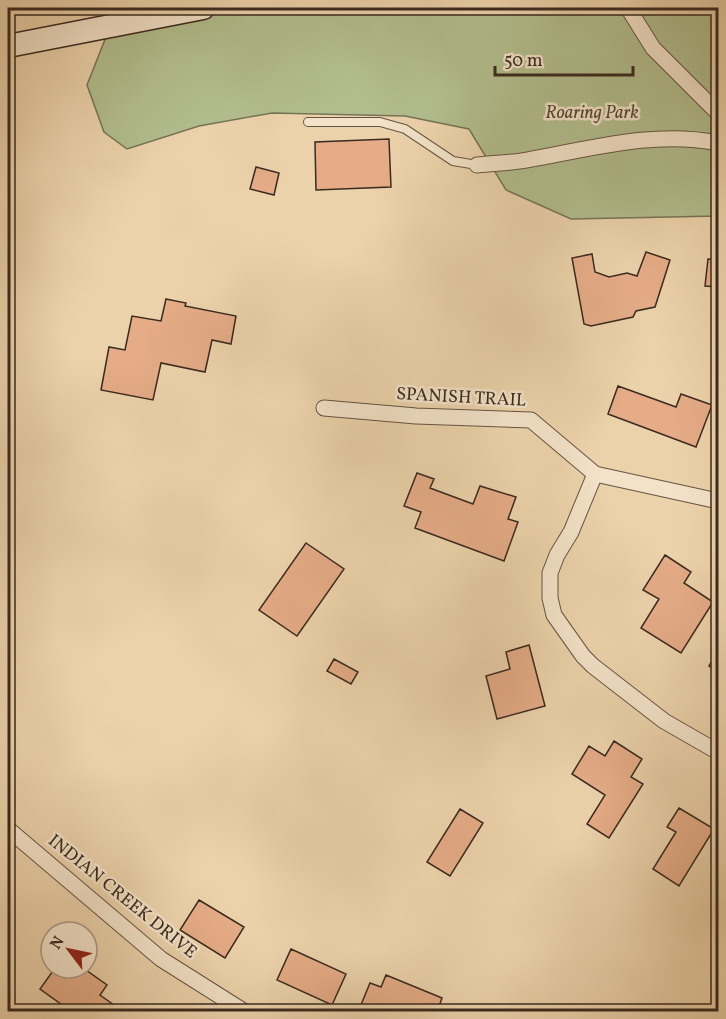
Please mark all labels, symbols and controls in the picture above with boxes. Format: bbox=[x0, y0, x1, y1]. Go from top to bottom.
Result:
scale bar bbox=[495, 39, 633, 77]
text: 50 m bbox=[504, 49, 543, 74]
park label: Roaring Park bbox=[545, 101, 639, 126]
street label: SPANISH TRAIL bbox=[395, 382, 527, 414]
street label: INDIAN CREEK DRIVE bbox=[43, 830, 201, 964]
north arrow bbox=[39, 920, 99, 980]

